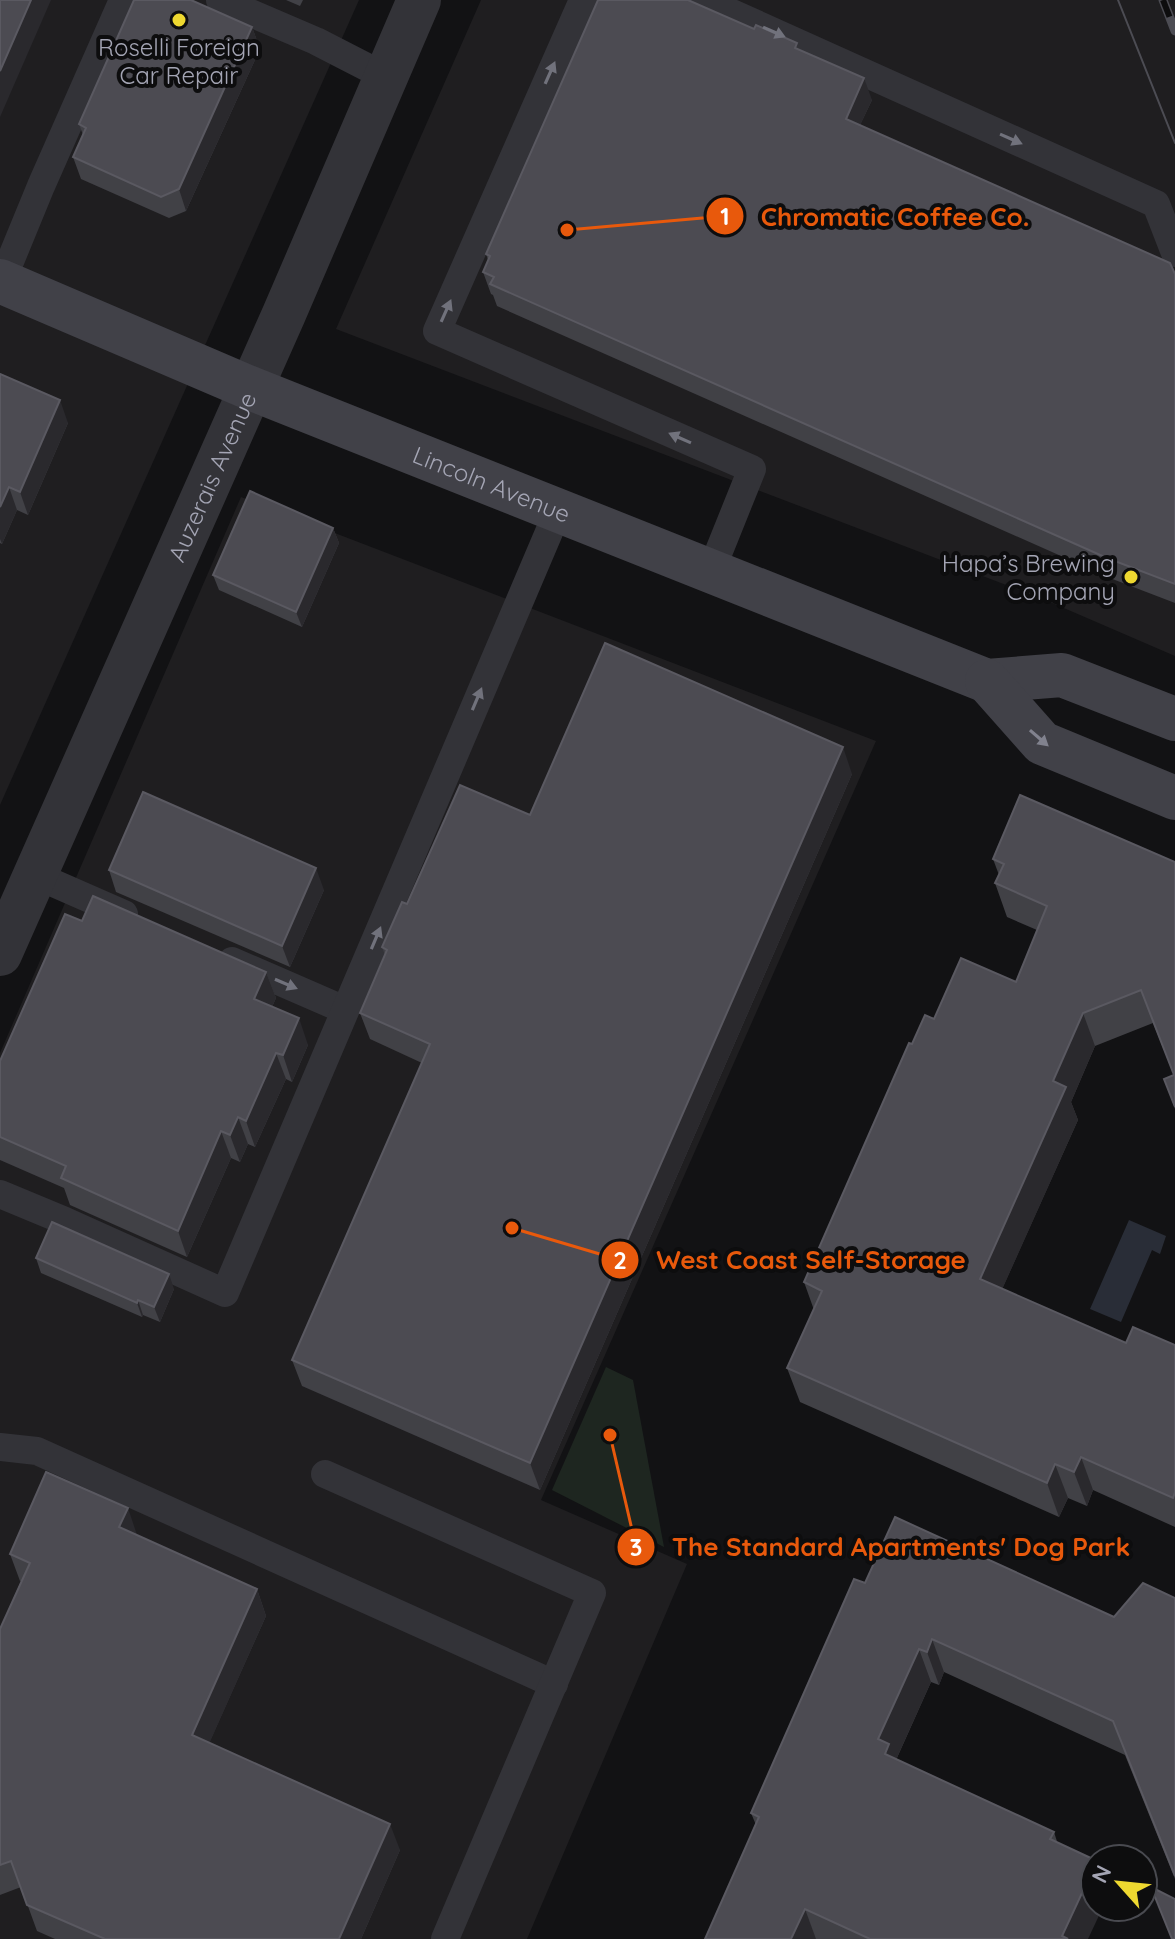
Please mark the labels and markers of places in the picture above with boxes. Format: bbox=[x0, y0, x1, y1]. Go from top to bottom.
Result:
marker: Roselli Foreign Car Repair bbox=[170, 11, 188, 29]
place label: Roselli Foreign Car Repair bbox=[98, 32, 260, 90]
callout: Chromatic Coffee Co. bbox=[705, 191, 1046, 241]
place label: Hapa’s Brewing Company bbox=[942, 548, 1115, 606]
marker: Hapa’s Brewing Company bbox=[1122, 568, 1140, 586]
callout: West Coast Self-Storage bbox=[600, 1235, 982, 1285]
callout: The Standard Apartments' Dog Park bbox=[616, 1522, 1146, 1572]

